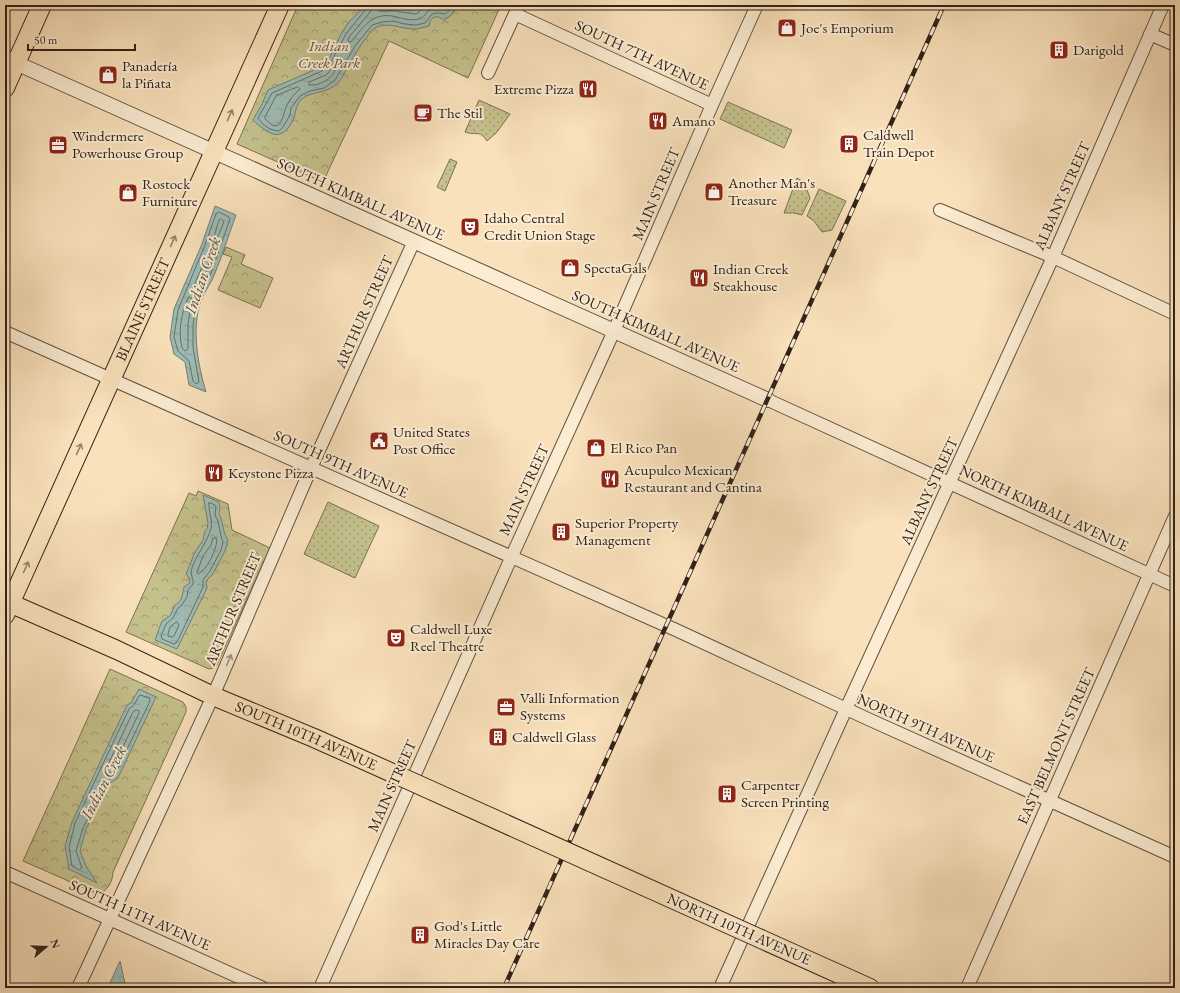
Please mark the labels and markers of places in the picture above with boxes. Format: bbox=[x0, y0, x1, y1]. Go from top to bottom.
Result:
shop icon: Joe's Emporium bbox=[776, 17, 798, 39]
place label: Joe's Emporium bbox=[799, 18, 894, 37]
building icon: Darigold bbox=[1048, 39, 1070, 61]
place label: Darigold bbox=[1073, 40, 1124, 59]
place label: Panadería la Piñata bbox=[122, 56, 178, 92]
shop icon: Panadería la Piñata bbox=[97, 64, 119, 86]
restaurant icon: Extreme Pizza bbox=[577, 78, 599, 100]
place label: Extreme Pizza bbox=[494, 79, 574, 98]
cafe icon: The Stil bbox=[412, 102, 434, 124]
place label: The Stil bbox=[437, 103, 483, 122]
restaurant icon: Amano bbox=[647, 110, 669, 132]
place label: Amano bbox=[671, 111, 715, 130]
place label: Caldwell Train Depot bbox=[863, 125, 935, 161]
place label: Windermere Powerhouse Group bbox=[72, 126, 184, 162]
building icon: Caldwell Train Depot bbox=[838, 133, 860, 155]
office icon: Windermere Powerhouse Group bbox=[47, 134, 69, 156]
place label: Another Man's Treasure bbox=[727, 173, 815, 209]
place label: Rostock Furniture bbox=[142, 174, 198, 210]
shop icon: Another Man's Treasure bbox=[703, 181, 725, 203]
shop icon: Rostock Furniture bbox=[117, 182, 139, 204]
place label: Idaho Central Credit Union Stage bbox=[484, 208, 596, 244]
theatre icon: Idaho Central Credit Union Stage bbox=[459, 216, 481, 238]
shop icon: SpectaGals bbox=[559, 257, 581, 279]
place label: SpectaGals bbox=[584, 258, 647, 277]
place label: Indian Creek Steakhouse bbox=[713, 259, 789, 295]
restaurant icon: Indian Creek Steakhouse bbox=[688, 267, 710, 289]
place label: United States Post Office bbox=[393, 422, 470, 458]
public building icon: United States Post Office bbox=[368, 430, 390, 452]
shop icon: El Rico Pan bbox=[585, 437, 607, 459]
place label: El Rico Pan bbox=[610, 438, 677, 457]
place label: Acupulco Mexican Restaurant and Cantina bbox=[623, 460, 762, 496]
restaurant icon: Keystone Pizza bbox=[203, 462, 225, 484]
place label: Keystone Pizza bbox=[228, 463, 314, 482]
restaurant icon: Acupulco Mexican Restaurant and Cantina bbox=[599, 468, 621, 490]
place label: Superior Property Management bbox=[575, 513, 679, 549]
building icon: Superior Property Management bbox=[550, 521, 572, 543]
place label: Caldwell Luxe Reel Theatre bbox=[410, 619, 493, 655]
theatre icon: Caldwell Luxe Reel Theatre bbox=[385, 627, 407, 649]
place label: Valli Information Systems bbox=[520, 688, 620, 724]
office icon: Valli Information Systems bbox=[495, 696, 517, 718]
building icon: Caldwell Glass bbox=[487, 726, 509, 748]
place label: Caldwell Glass bbox=[512, 727, 596, 746]
place label: Carpenter Screen Printing bbox=[741, 775, 830, 811]
building icon: Carpenter Screen Printing bbox=[716, 783, 738, 805]
place label: God's Little Miracles Day Care bbox=[434, 916, 540, 952]
building icon: God's Little Miracles Day Care bbox=[409, 924, 431, 946]

